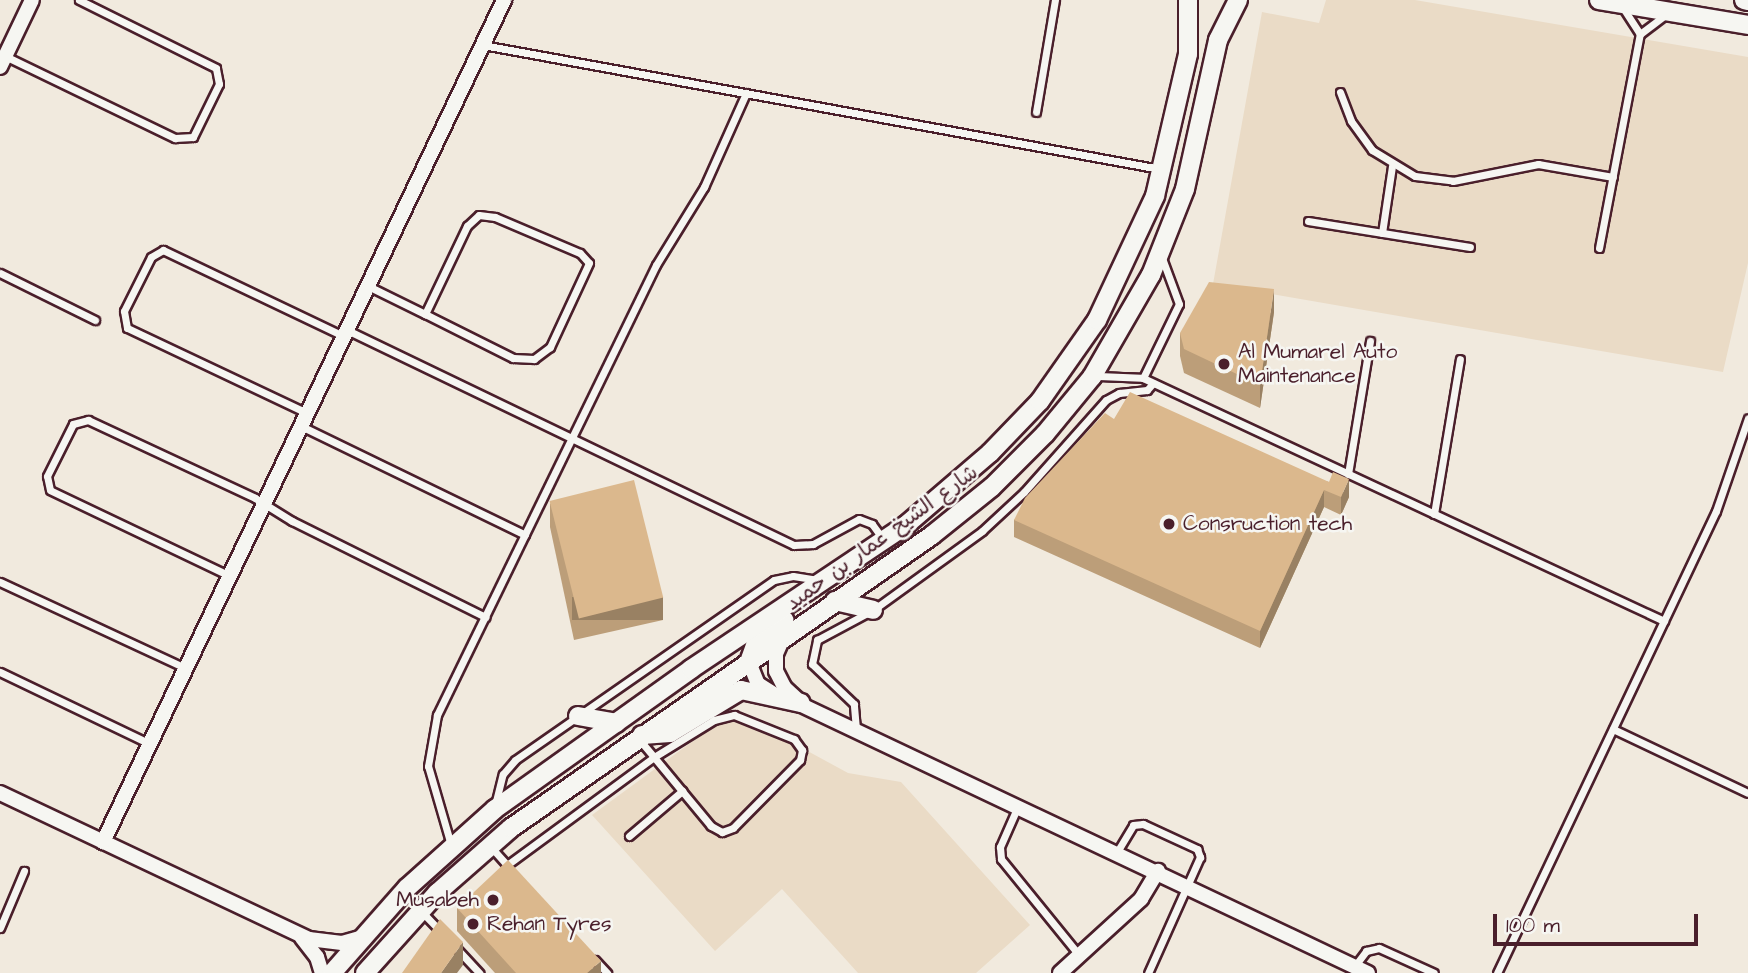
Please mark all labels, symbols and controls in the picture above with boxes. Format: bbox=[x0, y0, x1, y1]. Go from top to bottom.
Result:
place label: Al Mumarel Auto Maintenance bbox=[1238, 339, 1397, 389]
marker: Al Mumarel Auto Maintenance bbox=[1216, 356, 1232, 372]
street label: شارع الشيخ عمار بن حميد bbox=[781, 460, 983, 616]
place label: Consruction tech bbox=[1183, 511, 1352, 537]
marker: Consruction tech bbox=[1161, 516, 1177, 532]
place label: Musabeh bbox=[396, 887, 479, 913]
marker: Musabeh bbox=[485, 892, 501, 908]
scale bar bbox=[1496, 900, 1701, 944]
place label: Rehan Tyres bbox=[487, 911, 611, 937]
text: 100 m bbox=[1506, 911, 1560, 940]
marker: Rehan Tyres bbox=[465, 916, 481, 932]

